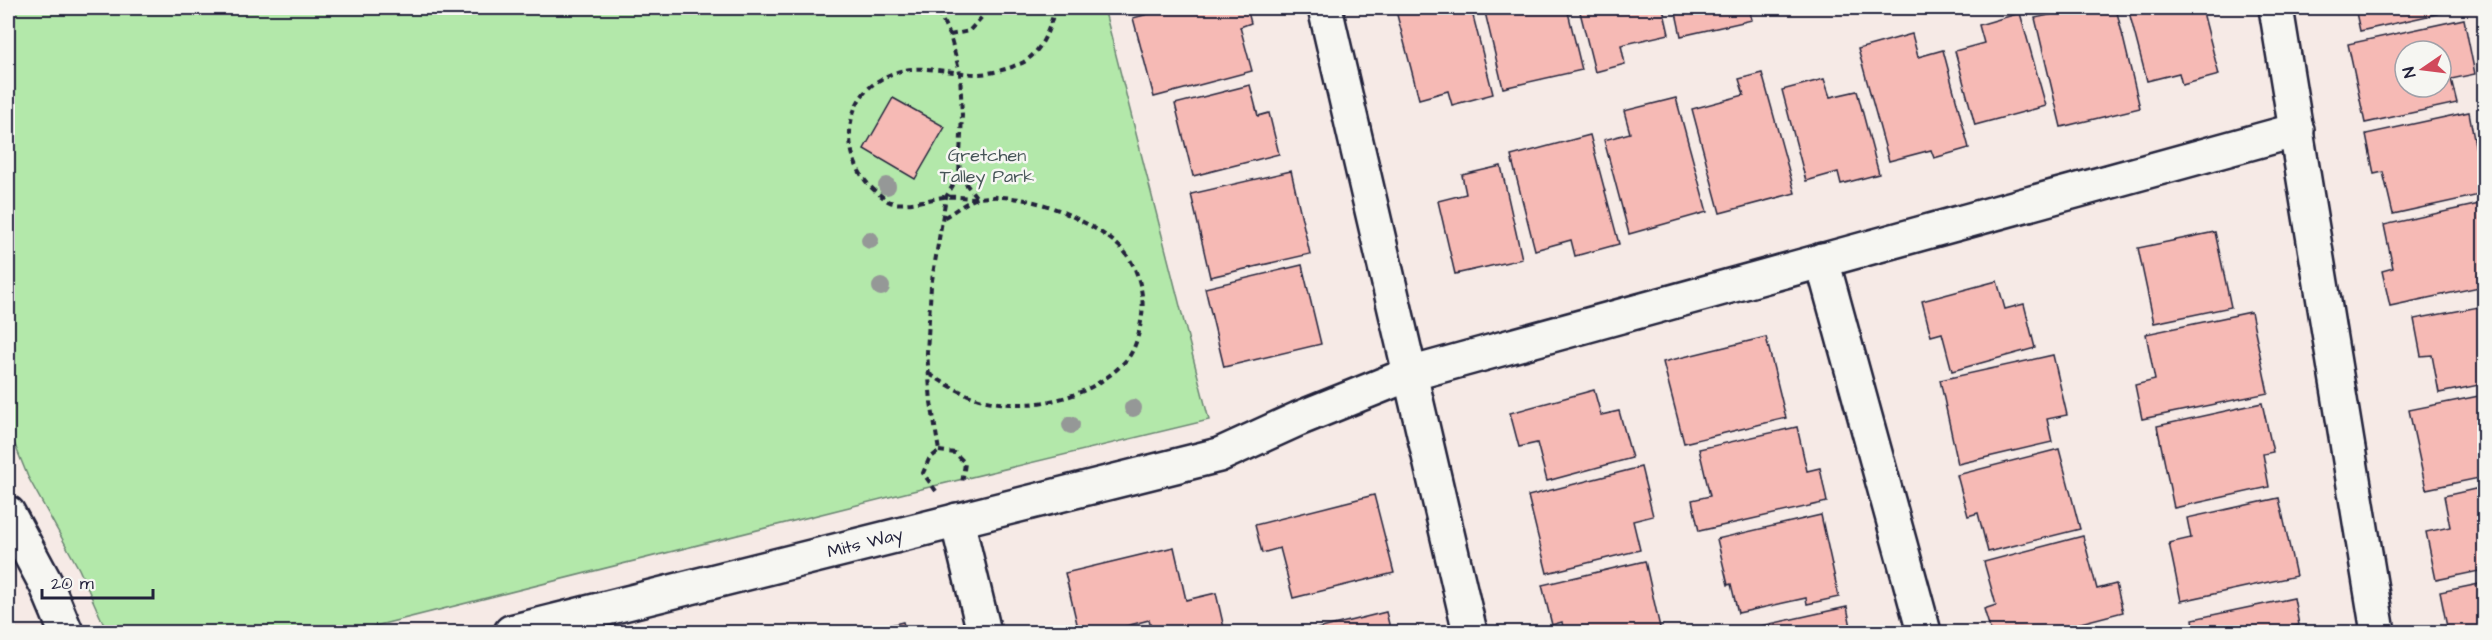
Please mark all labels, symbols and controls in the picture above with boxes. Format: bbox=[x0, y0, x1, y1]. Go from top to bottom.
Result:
north arrow bbox=[2393, 39, 2453, 99]
text: N bbox=[2398, 65, 2421, 80]
park label: Gretchen Talley Park bbox=[940, 143, 1034, 190]
street label: Mits Way bbox=[825, 522, 906, 565]
scale bar bbox=[42, 562, 153, 600]
text: 20 m bbox=[51, 571, 94, 596]

